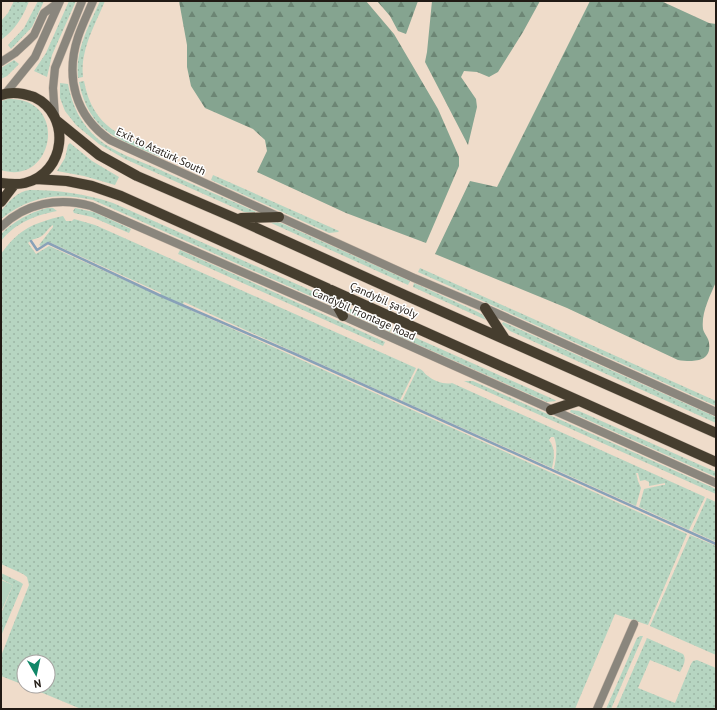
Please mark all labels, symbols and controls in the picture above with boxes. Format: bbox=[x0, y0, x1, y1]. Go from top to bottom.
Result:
street label: Exit to Atatürk South bbox=[114, 124, 208, 178]
street label: Çandybil şaýoly bbox=[348, 279, 421, 322]
street label: Candybil Frontage Road bbox=[310, 285, 418, 343]
north arrow bbox=[16, 654, 56, 694]
text: N bbox=[33, 676, 42, 691]

